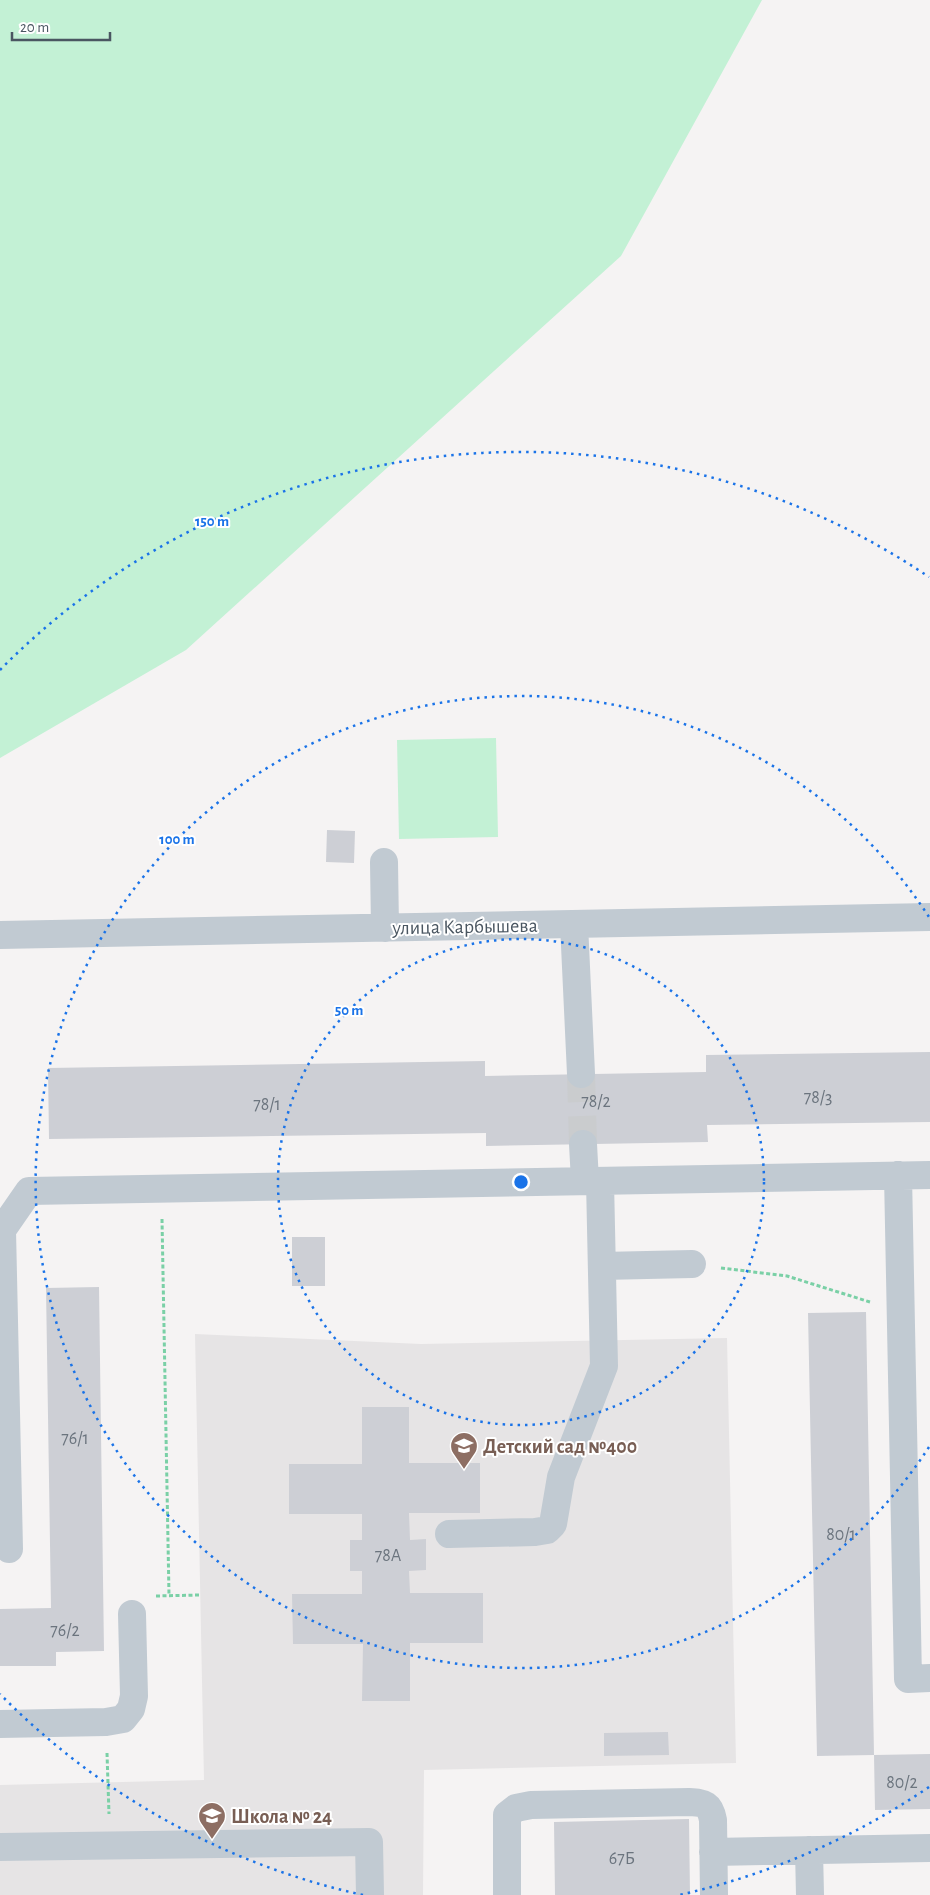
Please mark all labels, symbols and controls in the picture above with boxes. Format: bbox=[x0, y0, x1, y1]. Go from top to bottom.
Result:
scale bar bbox=[12, 10, 110, 42]
text: 20 m bbox=[20, 20, 49, 35]
text: 150 m bbox=[195, 514, 229, 529]
text: 100 m bbox=[159, 832, 195, 847]
street label: улица Карбышева bbox=[391, 916, 538, 938]
text: 50 m bbox=[335, 1003, 363, 1018]
house number: 78/3 bbox=[804, 1089, 832, 1107]
house number: 78/2 bbox=[581, 1093, 611, 1111]
house number: 78/1 bbox=[253, 1096, 281, 1114]
centre of rings bbox=[512, 1173, 530, 1191]
house number: 76/1 bbox=[61, 1430, 89, 1448]
school or university icon: Детский сад №400 bbox=[449, 1431, 479, 1470]
place label: Детский сад №400 bbox=[483, 1437, 637, 1457]
house number: 80/1 bbox=[826, 1526, 856, 1544]
house number: 78А bbox=[375, 1547, 402, 1565]
house number: 76/2 bbox=[50, 1622, 80, 1640]
house number: 80/2 bbox=[886, 1774, 918, 1792]
school or university icon: Школа № 24 bbox=[197, 1801, 227, 1840]
place label: Школа № 24 bbox=[231, 1807, 332, 1827]
house number: 67Б bbox=[609, 1850, 635, 1868]

